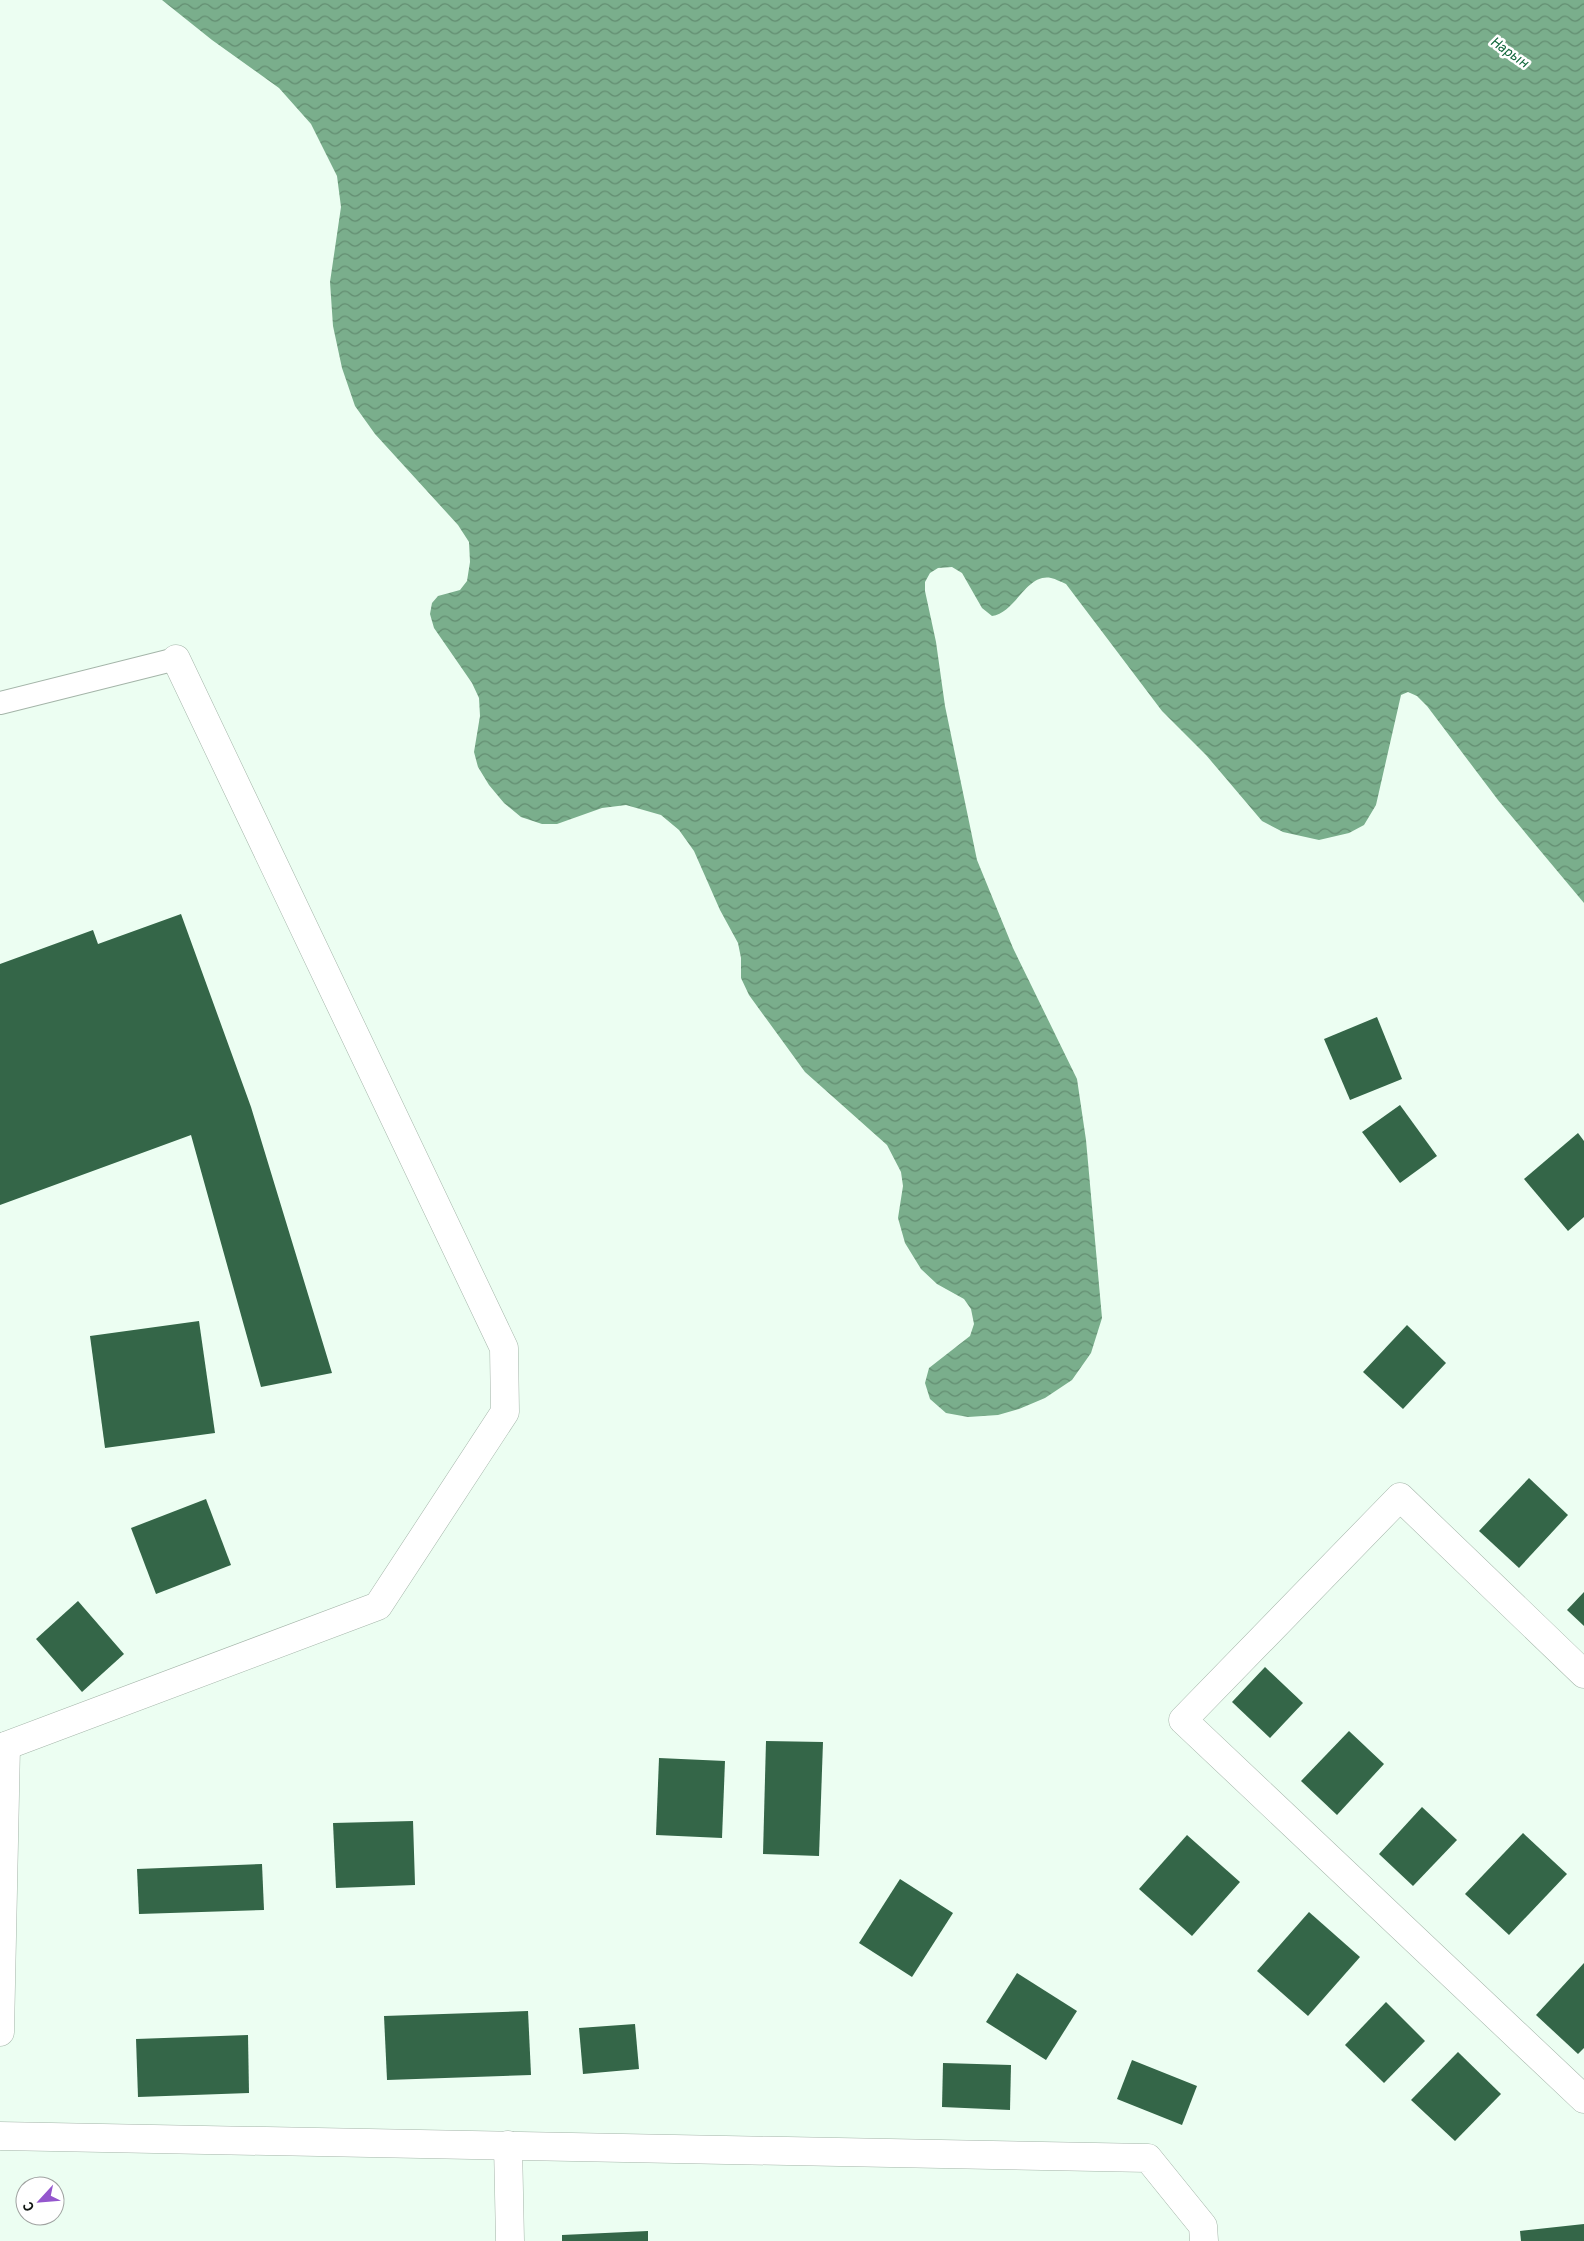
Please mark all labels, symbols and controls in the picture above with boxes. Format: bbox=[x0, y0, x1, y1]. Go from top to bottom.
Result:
water label: Нарын bbox=[1487, 34, 1532, 73]
north arrow bbox=[15, 2176, 65, 2226]
text: С bbox=[20, 2198, 39, 2214]

